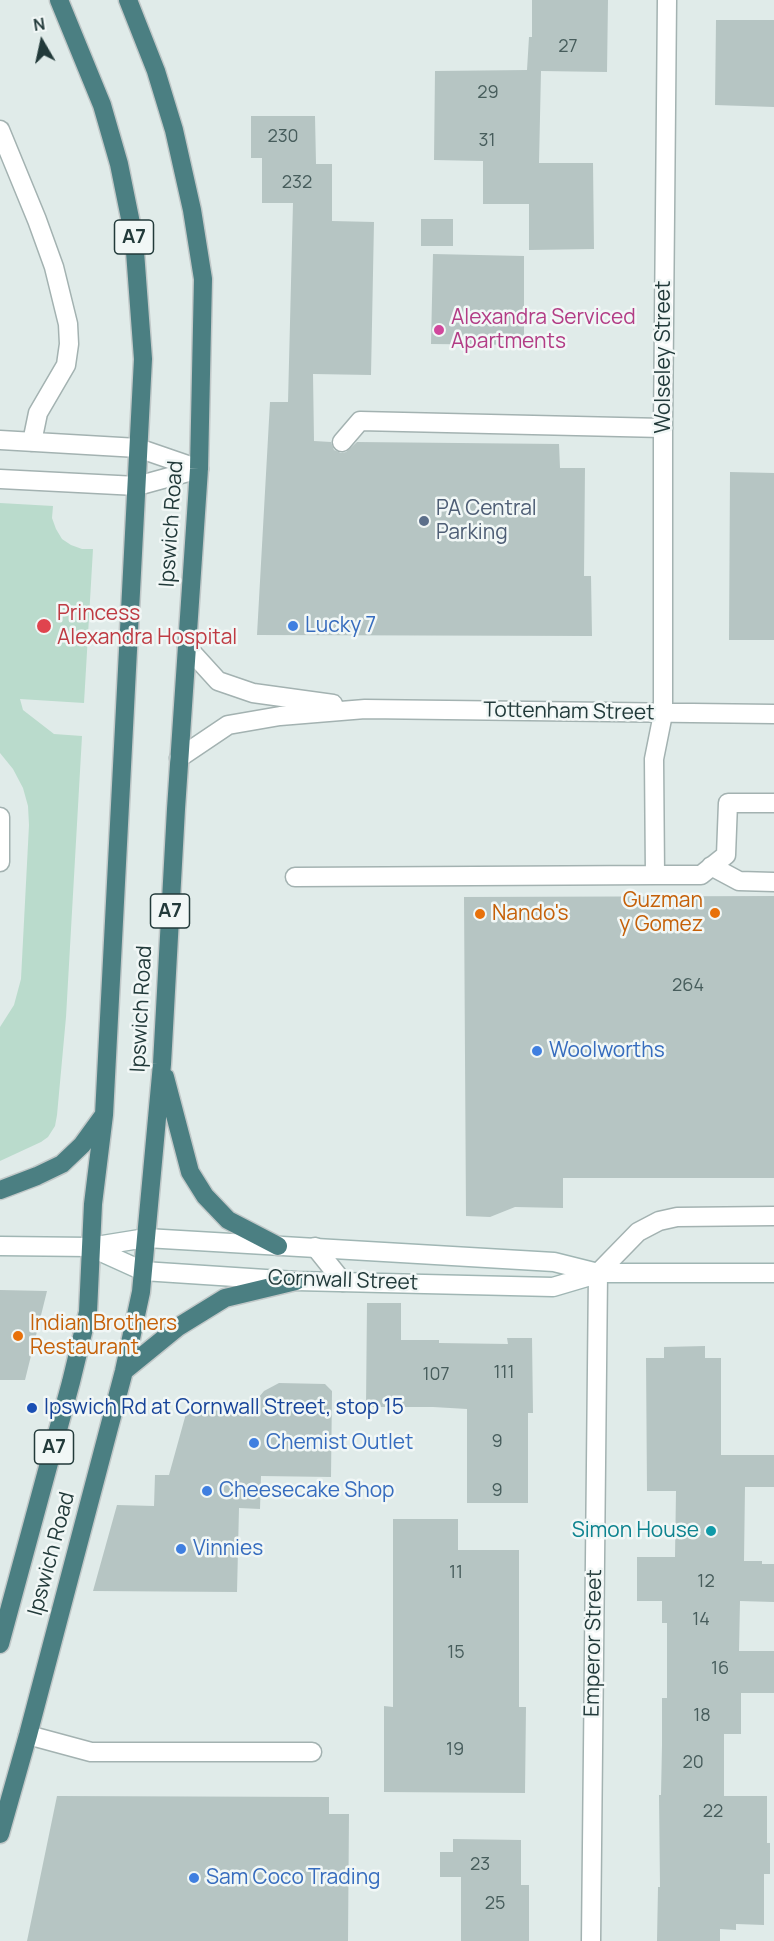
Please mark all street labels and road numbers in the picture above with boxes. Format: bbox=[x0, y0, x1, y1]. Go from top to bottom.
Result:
road number: A7 bbox=[114, 220, 154, 254]
street label: Wolseley Street bbox=[651, 281, 677, 433]
street label: Ipswich Road bbox=[155, 460, 189, 588]
street label: Tottenham Street bbox=[483, 698, 655, 726]
road number: A7 bbox=[150, 894, 190, 928]
street label: Ipswich Road bbox=[126, 945, 158, 1073]
street label: Cornwall Street bbox=[267, 1266, 419, 1296]
road number: A7 bbox=[34, 1430, 74, 1464]
street label: Ipswich Road bbox=[23, 1489, 81, 1619]
street label: Emperor Street bbox=[580, 1569, 608, 1717]

